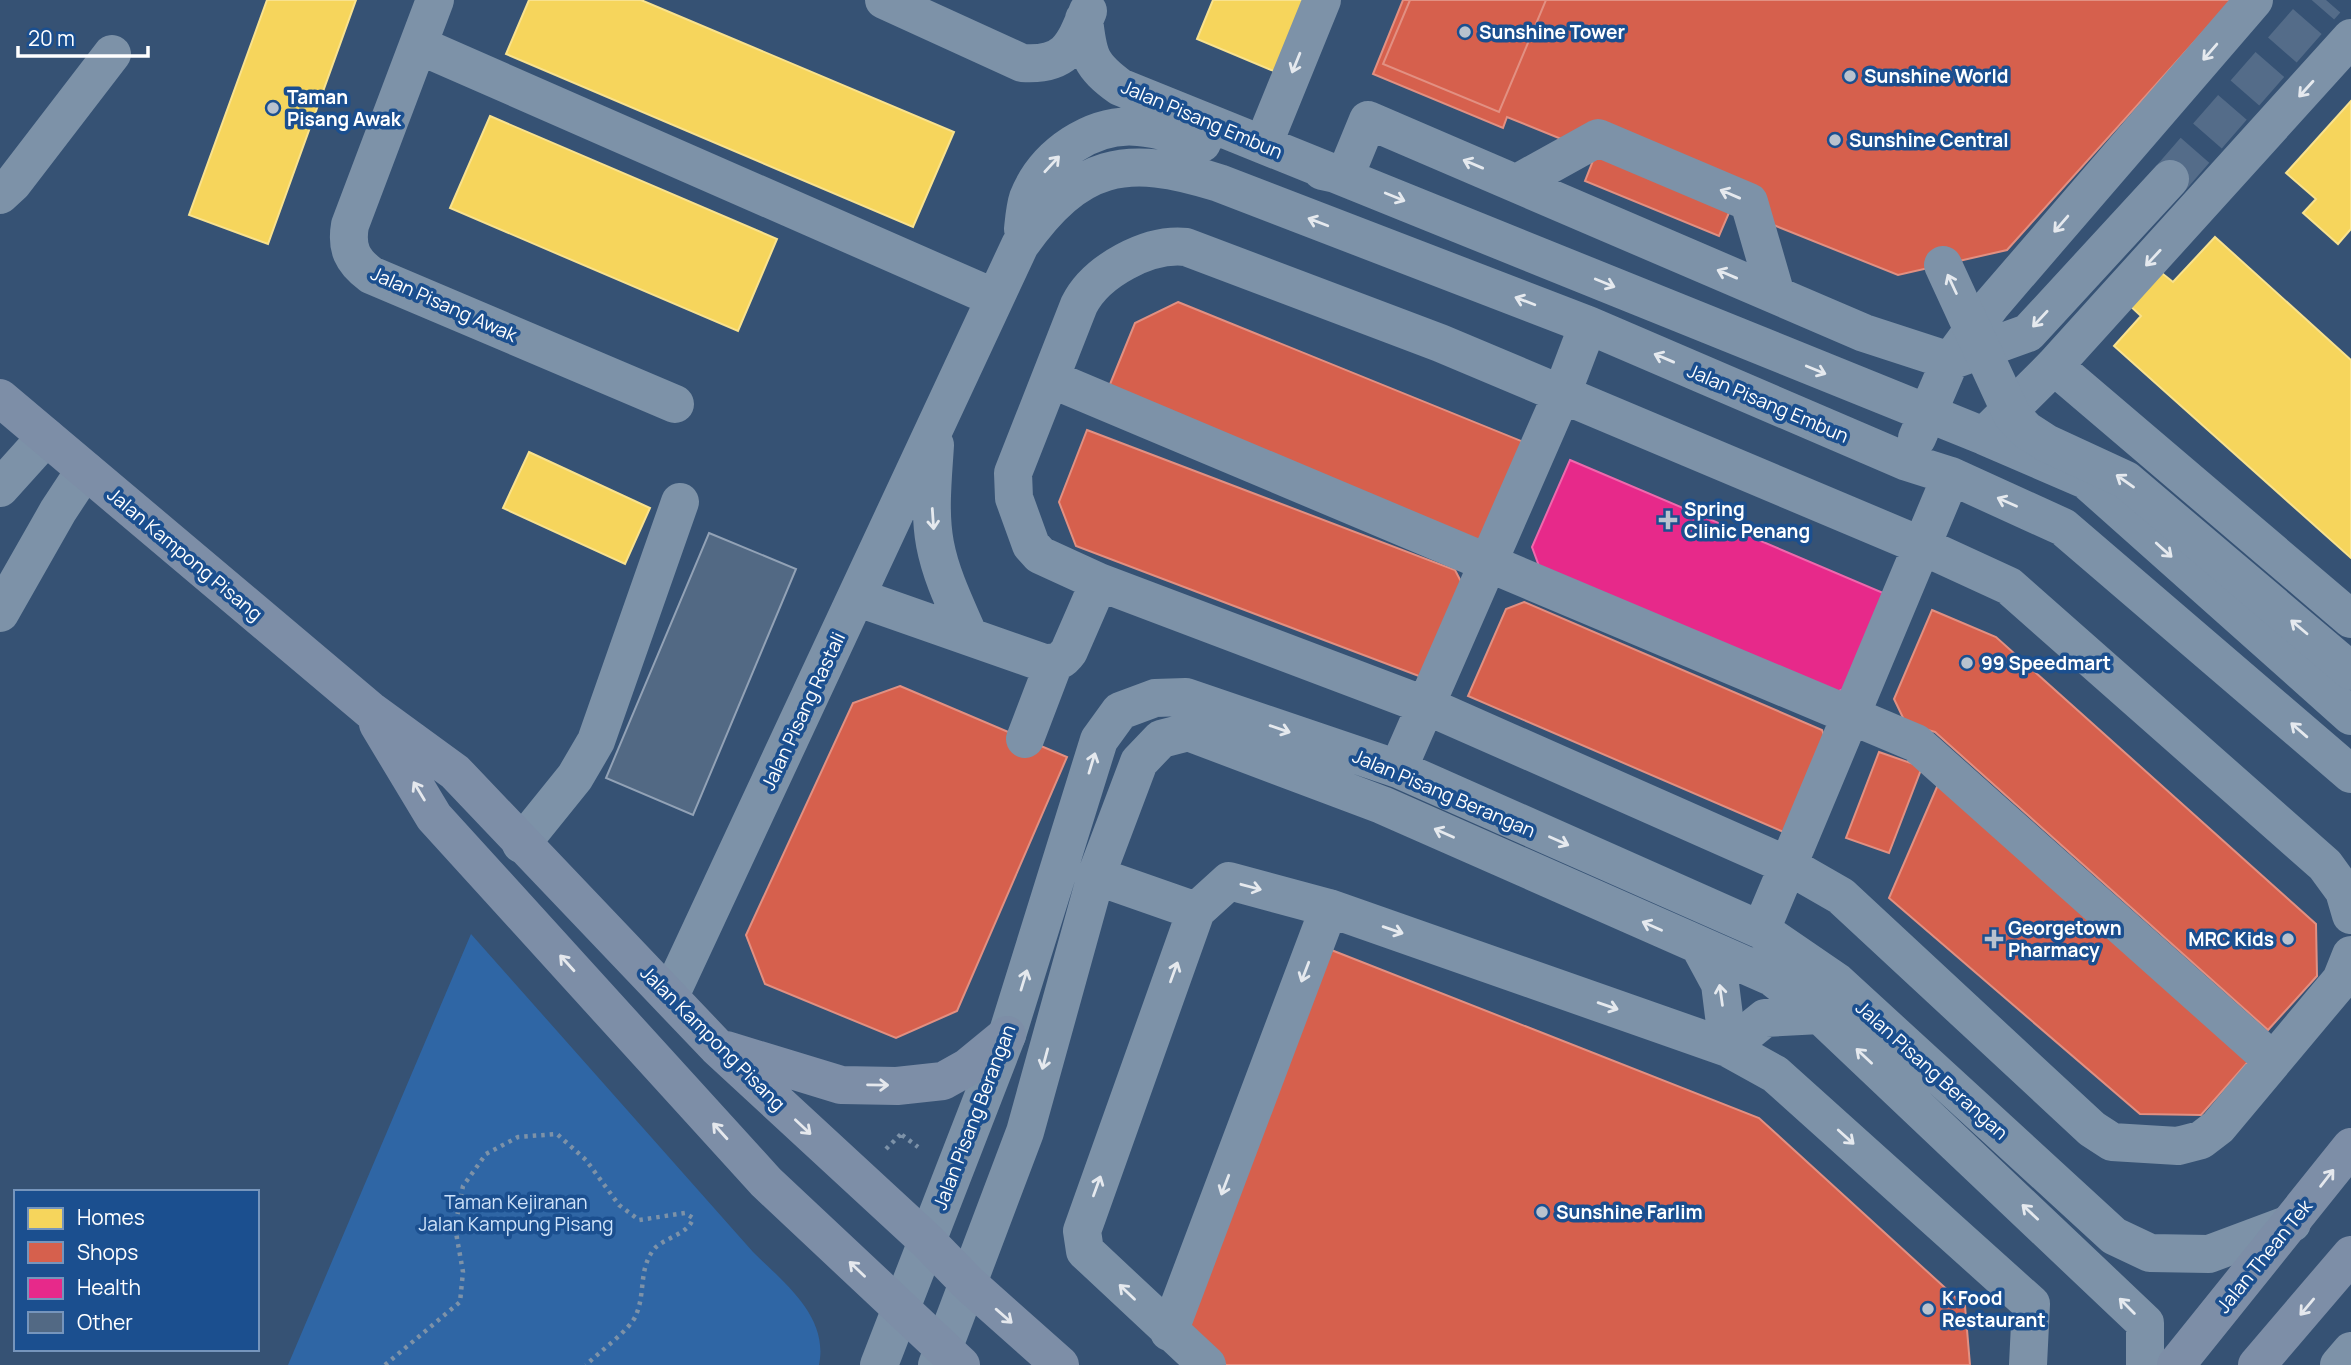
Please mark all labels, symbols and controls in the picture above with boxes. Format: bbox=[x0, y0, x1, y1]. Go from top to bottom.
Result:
scale bar bbox=[18, 14, 147, 58]
place label: Sunshine Tower bbox=[1479, 19, 1625, 45]
text: 20 m bbox=[28, 24, 75, 52]
marker: Sunshine Tower bbox=[1457, 24, 1473, 40]
one-way arrow bbox=[2202, 42, 2218, 60]
one-way arrow bbox=[1288, 52, 1301, 74]
place label: Sunshine World bbox=[1864, 63, 2009, 89]
marker: Sunshine World bbox=[1842, 68, 1858, 84]
street label: Jalan Pisang Embun bbox=[1117, 73, 1287, 165]
one-way arrow bbox=[2297, 80, 2314, 97]
place label: Taman Pisang Awak bbox=[287, 84, 402, 132]
marker: Taman Pisang Awak bbox=[265, 100, 281, 116]
place label: Sunshine Central bbox=[1849, 127, 2009, 153]
marker: Sunshine Central bbox=[1827, 132, 1843, 148]
one-way arrow bbox=[1044, 155, 1060, 173]
one-way arrow bbox=[1462, 157, 1484, 170]
one-way arrow bbox=[1720, 187, 1741, 200]
one-way arrow bbox=[1383, 191, 1405, 204]
one-way arrow bbox=[1308, 215, 1330, 227]
one-way arrow bbox=[2053, 215, 2069, 233]
one-way arrow bbox=[2145, 249, 2161, 267]
street label: Jalan Pisang Awak bbox=[367, 260, 522, 348]
one-way arrow bbox=[1716, 266, 1738, 279]
one-way arrow bbox=[1945, 274, 1958, 295]
one-way arrow bbox=[1594, 278, 1616, 291]
one-way arrow bbox=[1514, 294, 1536, 306]
one-way arrow bbox=[2032, 310, 2049, 327]
one-way arrow bbox=[1654, 351, 1675, 364]
street label: Jalan Pisang Embun bbox=[1683, 357, 1853, 449]
one-way arrow bbox=[1804, 364, 1826, 377]
one-way arrow bbox=[2116, 474, 2135, 488]
street label: Jalan Kampong Pisang bbox=[102, 481, 268, 627]
one-way arrow bbox=[1997, 494, 2018, 508]
place label: Spring Clinic Penang bbox=[1684, 496, 1810, 544]
one-way arrow bbox=[927, 507, 940, 530]
marker: Spring Clinic Penang bbox=[1658, 510, 1678, 530]
one-way arrow bbox=[2155, 542, 2173, 558]
one-way arrow bbox=[2290, 619, 2308, 635]
street label: Jalan Pisang Rastali bbox=[755, 628, 851, 794]
place label: 99 Speedmart bbox=[1981, 650, 2111, 676]
marker: 99 Speedmart bbox=[1959, 655, 1975, 671]
one-way arrow bbox=[2291, 722, 2309, 738]
one-way arrow bbox=[1269, 724, 1291, 736]
street label: Jalan Pisang Berangan bbox=[1349, 743, 1539, 843]
one-way arrow bbox=[1087, 753, 1099, 775]
one-way arrow bbox=[411, 782, 425, 802]
one-way arrow bbox=[1434, 826, 1456, 839]
one-way arrow bbox=[1548, 835, 1569, 848]
one-way arrow bbox=[1240, 881, 1262, 894]
place label: Georgetown Pharmacy bbox=[2008, 915, 2122, 963]
one-way arrow bbox=[1642, 919, 1663, 932]
one-way arrow bbox=[1382, 925, 1404, 938]
place label: MRC Kids bbox=[2188, 926, 2274, 952]
marker: Georgetown Pharmacy bbox=[1986, 931, 2002, 947]
marker: MRC Kids bbox=[2280, 931, 2296, 947]
one-way arrow bbox=[559, 954, 575, 972]
street label: Jalan Kampong Pisang bbox=[635, 960, 791, 1116]
one-way arrow bbox=[1297, 960, 1310, 982]
one-way arrow bbox=[1168, 961, 1181, 983]
one-way arrow bbox=[1019, 970, 1031, 992]
one-way arrow bbox=[1715, 985, 1728, 1007]
street label: Jalan Pisang Berangan bbox=[1850, 995, 2014, 1145]
one-way arrow bbox=[1596, 1001, 1618, 1013]
street label: Jalan Pisang Berangan bbox=[927, 1021, 1021, 1213]
one-way arrow bbox=[1038, 1048, 1051, 1070]
one-way arrow bbox=[1856, 1048, 1873, 1065]
one-way arrow bbox=[866, 1079, 889, 1092]
one-way arrow bbox=[794, 1118, 811, 1135]
one-way arrow bbox=[712, 1122, 728, 1140]
one-way arrow bbox=[1837, 1129, 1854, 1146]
one-way arrow bbox=[2319, 1170, 2334, 1188]
one-way arrow bbox=[1217, 1173, 1230, 1195]
one-way arrow bbox=[1092, 1176, 1105, 1198]
park label: Taman Kejiranan Jalan Kampung Pisang bbox=[418, 1189, 614, 1237]
legend bbox=[14, 1190, 259, 1351]
street label: Jalan Thean Tek bbox=[2210, 1193, 2318, 1318]
place label: Sunshine Farlim bbox=[1556, 1199, 1703, 1225]
text: Homes bbox=[77, 1203, 145, 1231]
marker: Sunshine Farlim bbox=[1534, 1204, 1550, 1220]
one-way arrow bbox=[2021, 1204, 2039, 1220]
text: Shops bbox=[77, 1238, 138, 1266]
one-way arrow bbox=[849, 1260, 866, 1277]
text: Health bbox=[77, 1273, 141, 1301]
one-way arrow bbox=[1119, 1283, 1136, 1300]
place label: K Food Restaurant bbox=[1942, 1285, 2046, 1333]
one-way arrow bbox=[2119, 1297, 2136, 1314]
one-way arrow bbox=[2299, 1297, 2315, 1315]
marker: K Food Restaurant bbox=[1920, 1301, 1936, 1317]
text: Other bbox=[77, 1308, 133, 1336]
one-way arrow bbox=[995, 1308, 1013, 1324]

